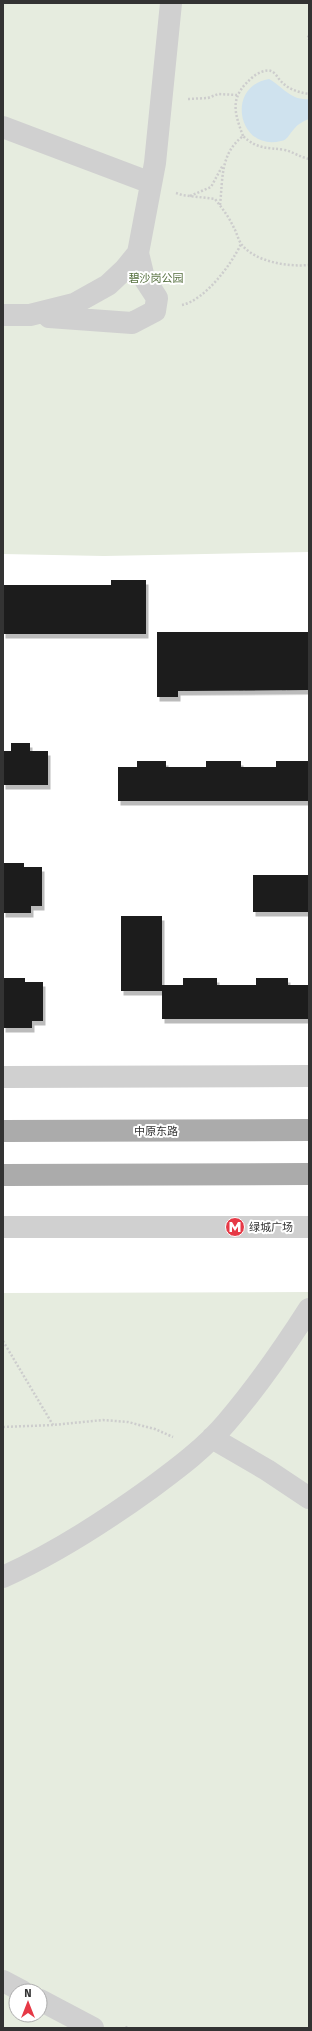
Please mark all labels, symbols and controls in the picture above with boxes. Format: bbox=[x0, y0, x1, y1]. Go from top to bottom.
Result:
park label: 碧沙岗公园 bbox=[129, 272, 184, 285]
street label: 中原东路 bbox=[134, 1125, 178, 1138]
metro station icon: 绿城广场 bbox=[224, 1216, 246, 1238]
place label: 绿城广场 bbox=[249, 1221, 293, 1234]
north arrow bbox=[8, 1983, 48, 2023]
text: N bbox=[24, 1987, 32, 2000]

